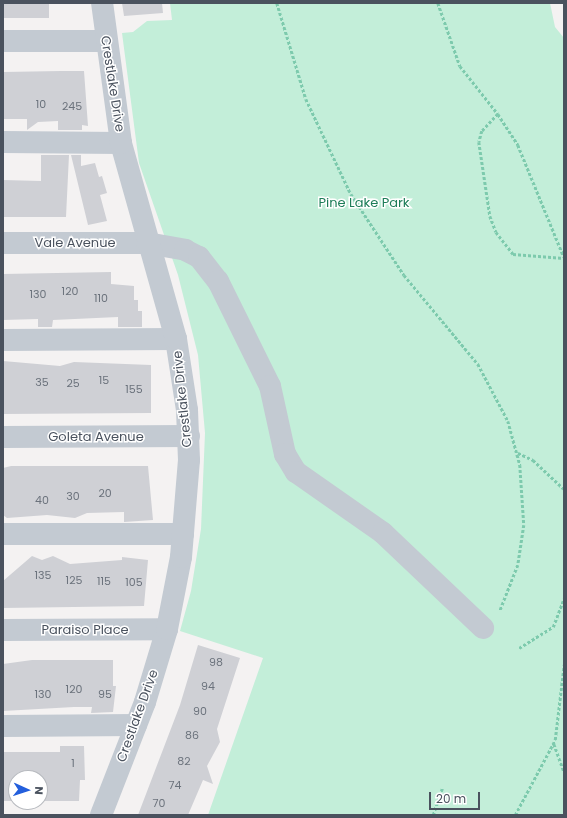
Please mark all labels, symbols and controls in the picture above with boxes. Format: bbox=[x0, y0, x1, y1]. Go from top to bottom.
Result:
street label: Crestlake Drive bbox=[97, 35, 127, 133]
house number: 10 bbox=[36, 97, 46, 111]
house number: 245 bbox=[62, 99, 82, 113]
park label: Pine Lake Park bbox=[318, 195, 410, 211]
street label: Vale Avenue bbox=[34, 235, 116, 251]
house number: 120 bbox=[62, 284, 78, 298]
house number: 130 bbox=[30, 287, 46, 301]
house number: 110 bbox=[94, 291, 108, 305]
street label: Crestlake Drive bbox=[170, 350, 196, 448]
house number: 15 bbox=[99, 373, 109, 387]
house number: 35 bbox=[35, 375, 49, 389]
house number: 25 bbox=[66, 376, 80, 390]
house number: 155 bbox=[125, 382, 143, 396]
street label: Goleta Avenue bbox=[48, 429, 144, 445]
house number: 20 bbox=[98, 486, 112, 500]
house number: 30 bbox=[66, 489, 80, 503]
house number: 40 bbox=[35, 493, 49, 507]
house number: 135 bbox=[35, 568, 51, 582]
house number: 125 bbox=[66, 573, 82, 587]
house number: 115 bbox=[97, 574, 111, 588]
house number: 105 bbox=[125, 575, 143, 589]
street label: Paraiso Place bbox=[41, 622, 129, 638]
house number: 98 bbox=[209, 655, 223, 669]
street label: Crestlake Drive bbox=[114, 668, 162, 764]
house number: 94 bbox=[201, 679, 215, 693]
house number: 120 bbox=[66, 682, 82, 696]
house number: 130 bbox=[35, 687, 51, 701]
house number: 95 bbox=[98, 687, 112, 701]
house number: 90 bbox=[193, 704, 207, 718]
house number: 86 bbox=[185, 728, 199, 742]
house number: 82 bbox=[177, 754, 191, 768]
house number: 1 bbox=[71, 756, 75, 770]
north arrow bbox=[8, 770, 48, 810]
house number: 74 bbox=[169, 778, 181, 792]
scale bar bbox=[431, 784, 482, 810]
text: N bbox=[31, 786, 47, 795]
text: 20 m bbox=[436, 790, 466, 807]
house number: 70 bbox=[153, 796, 165, 810]

